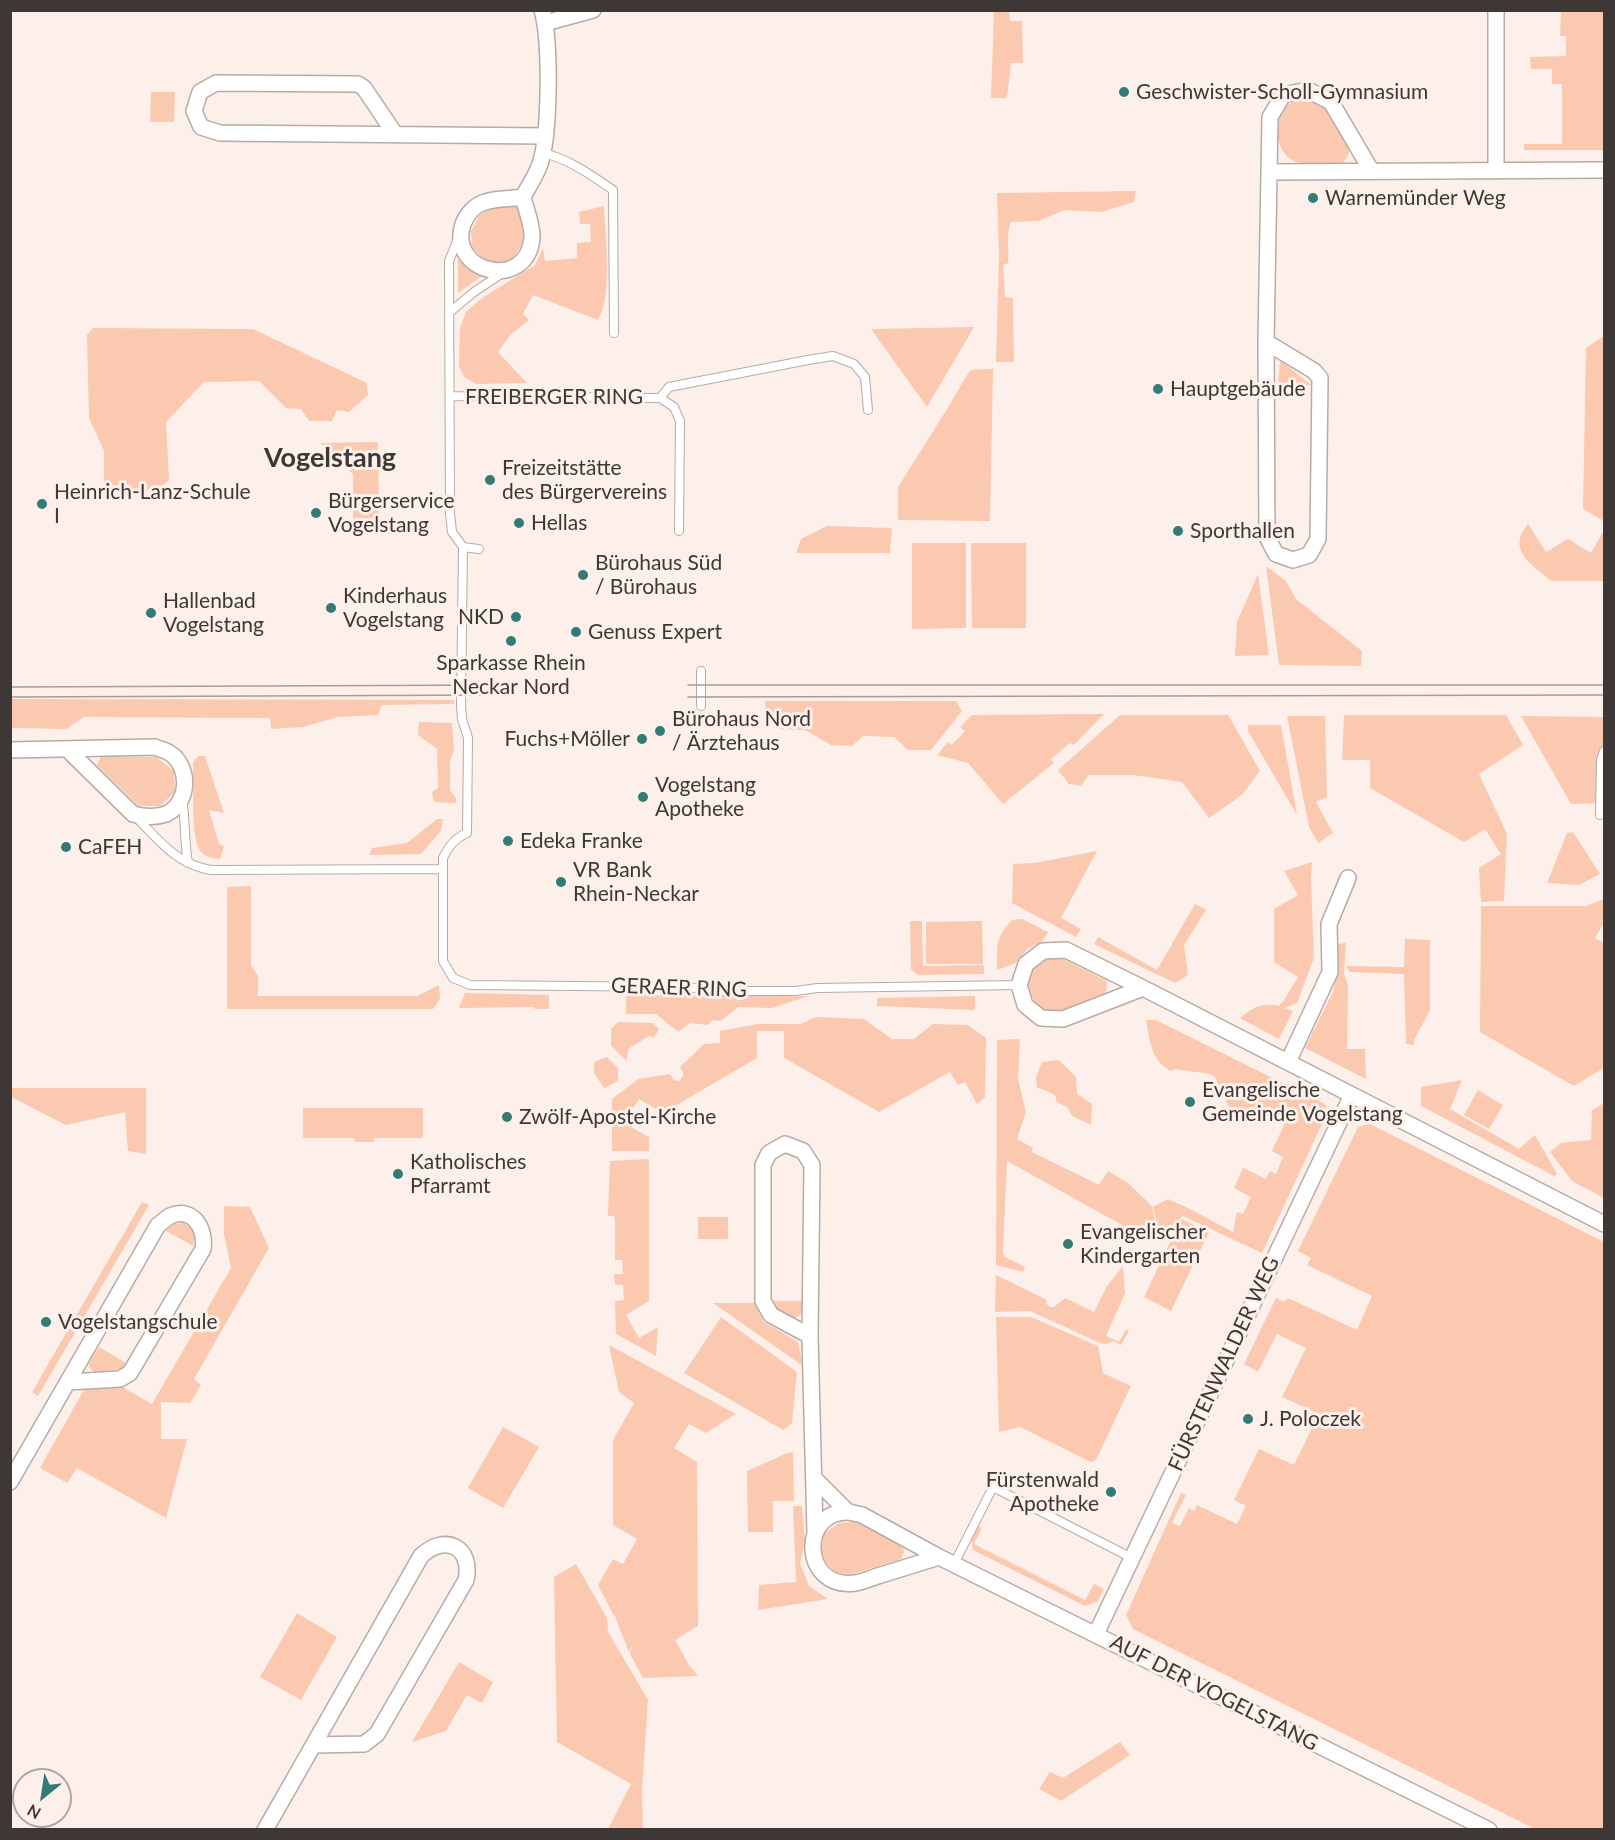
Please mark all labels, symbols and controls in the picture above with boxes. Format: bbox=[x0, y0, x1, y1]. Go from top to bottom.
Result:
place label: Geschwister-Scholl-Gymnasium bbox=[1136, 79, 1428, 105]
marker: Geschwister-Scholl-Gymnasium bbox=[1117, 85, 1131, 99]
place label: Warnemünder Weg bbox=[1325, 185, 1506, 211]
marker: Warnemünder Weg bbox=[1306, 191, 1320, 205]
place label: Hauptgebäude bbox=[1170, 376, 1306, 402]
marker: Hauptgebäude bbox=[1151, 382, 1165, 396]
street label: FREIBERGER RING bbox=[465, 384, 643, 410]
district label: Vogelstang bbox=[264, 442, 396, 474]
place label: Freizeitstätte des Bürgervereins bbox=[502, 455, 667, 505]
marker: Freizeitstätte des Bürgervereins bbox=[483, 473, 497, 487]
place label: Heinrich-Lanz-Schule I bbox=[54, 479, 251, 529]
place label: Bürgerservice Vogelstang bbox=[328, 488, 455, 538]
marker: Heinrich-Lanz-Schule I bbox=[35, 497, 49, 511]
marker: Bürgerservice Vogelstang bbox=[309, 506, 323, 520]
place label: Hellas bbox=[531, 510, 587, 536]
marker: Hellas bbox=[512, 516, 526, 530]
place label: Sporthallen bbox=[1190, 518, 1295, 544]
marker: Sporthallen bbox=[1171, 524, 1185, 538]
place label: Bürohaus Süd / Bürohaus bbox=[595, 550, 722, 600]
marker: Bürohaus Süd / Bürohaus bbox=[576, 568, 590, 582]
place label: Kinderhaus Vogelstang bbox=[343, 583, 447, 633]
place label: Hallenbad Vogelstang bbox=[163, 588, 264, 638]
marker: Kinderhaus Vogelstang bbox=[324, 601, 338, 615]
place label: NKD bbox=[458, 604, 504, 630]
marker: Hallenbad Vogelstang bbox=[144, 606, 158, 620]
marker: NKD bbox=[509, 610, 523, 624]
place label: Genuss Expert bbox=[588, 619, 722, 645]
marker: Genuss Expert bbox=[569, 625, 583, 639]
marker: Sparkasse Rhein Neckar Nord bbox=[504, 634, 518, 648]
place label: Sparkasse Rhein Neckar Nord bbox=[436, 650, 586, 700]
place label: Bürohaus Nord / Ärztehaus bbox=[672, 706, 811, 756]
marker: Bürohaus Nord / Ärztehaus bbox=[653, 724, 667, 738]
place label: Fuchs+Möller bbox=[504, 726, 630, 752]
marker: Fuchs+Möller bbox=[635, 732, 649, 746]
place label: Vogelstang Apotheke bbox=[655, 772, 756, 822]
marker: Vogelstang Apotheke bbox=[636, 790, 650, 804]
place label: Edeka Franke bbox=[520, 828, 643, 854]
place label: CaFEH bbox=[78, 834, 142, 860]
marker: Edeka Franke bbox=[501, 834, 515, 848]
marker: CaFEH bbox=[59, 840, 73, 854]
place label: VR Bank Rhein-Neckar bbox=[573, 857, 699, 907]
marker: VR Bank Rhein-Neckar bbox=[554, 875, 568, 889]
street label: GERAER RING bbox=[611, 973, 747, 1003]
place label: Evangelische Gemeinde Vogelstang bbox=[1202, 1077, 1403, 1127]
marker: Evangelische Gemeinde Vogelstang bbox=[1183, 1095, 1197, 1109]
place label: Zwölf-Apostel-Kirche bbox=[519, 1104, 716, 1130]
marker: Zwölf-Apostel-Kirche bbox=[500, 1110, 514, 1124]
place label: Katholisches Pfarramt bbox=[410, 1149, 526, 1199]
marker: Katholisches Pfarramt bbox=[391, 1167, 405, 1181]
place label: Evangelischer Kindergarten bbox=[1080, 1219, 1206, 1269]
marker: Evangelischer Kindergarten bbox=[1061, 1237, 1075, 1251]
street label: FÜRSTENWALDER WEG bbox=[1163, 1253, 1285, 1475]
place label: Vogelstangschule bbox=[58, 1309, 218, 1335]
marker: Vogelstangschule bbox=[39, 1315, 53, 1329]
place label: J. Poloczek bbox=[1260, 1406, 1361, 1432]
marker: J. Poloczek bbox=[1241, 1412, 1255, 1426]
place label: Fürstenwald Apotheke bbox=[986, 1467, 1099, 1517]
marker: Fürstenwald Apotheke bbox=[1104, 1485, 1118, 1499]
street label: AUF DER VOGELSTANG bbox=[1106, 1630, 1322, 1756]
north arrow bbox=[12, 1768, 72, 1828]
text: N bbox=[24, 1801, 44, 1824]

